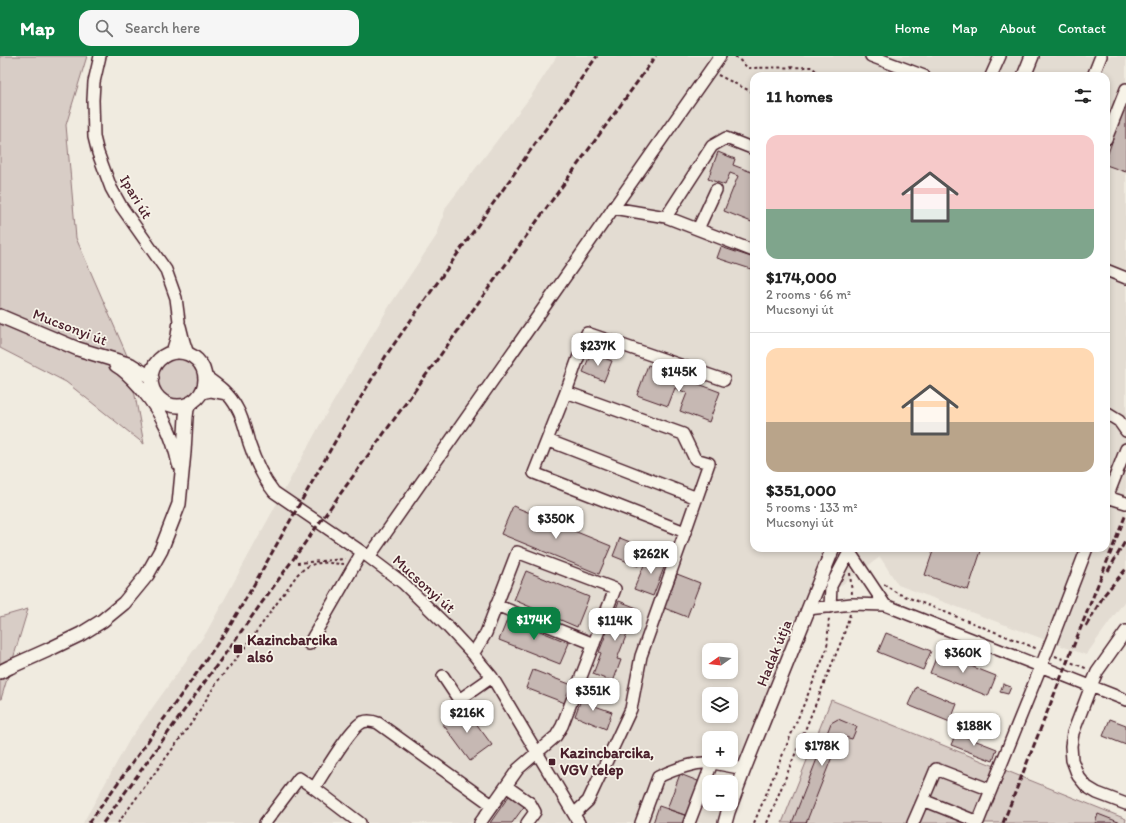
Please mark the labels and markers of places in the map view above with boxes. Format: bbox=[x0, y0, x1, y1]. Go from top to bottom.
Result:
pin: $237K bbox=[570, 333, 626, 367]
pin: $145K bbox=[651, 359, 707, 393]
pin: $350K bbox=[528, 506, 584, 540]
pin: $262K bbox=[623, 541, 679, 575]
pin: $174K bbox=[506, 607, 562, 641]
pin: $114K bbox=[587, 608, 643, 642]
place label: Kazincbarcika alsó bbox=[247, 631, 338, 666]
pin: $360K bbox=[935, 640, 991, 674]
marker: Kazincbarcika alsó bbox=[232, 643, 244, 655]
pin: $351K bbox=[565, 678, 621, 712]
pin: $216K bbox=[439, 700, 495, 734]
pin: $188K bbox=[946, 713, 1002, 747]
pin: $178K bbox=[794, 733, 850, 767]
place label: Kazincbarcika, VGV telep bbox=[560, 744, 654, 780]
marker: Kazincbarcika, VGV telep bbox=[547, 757, 557, 767]

